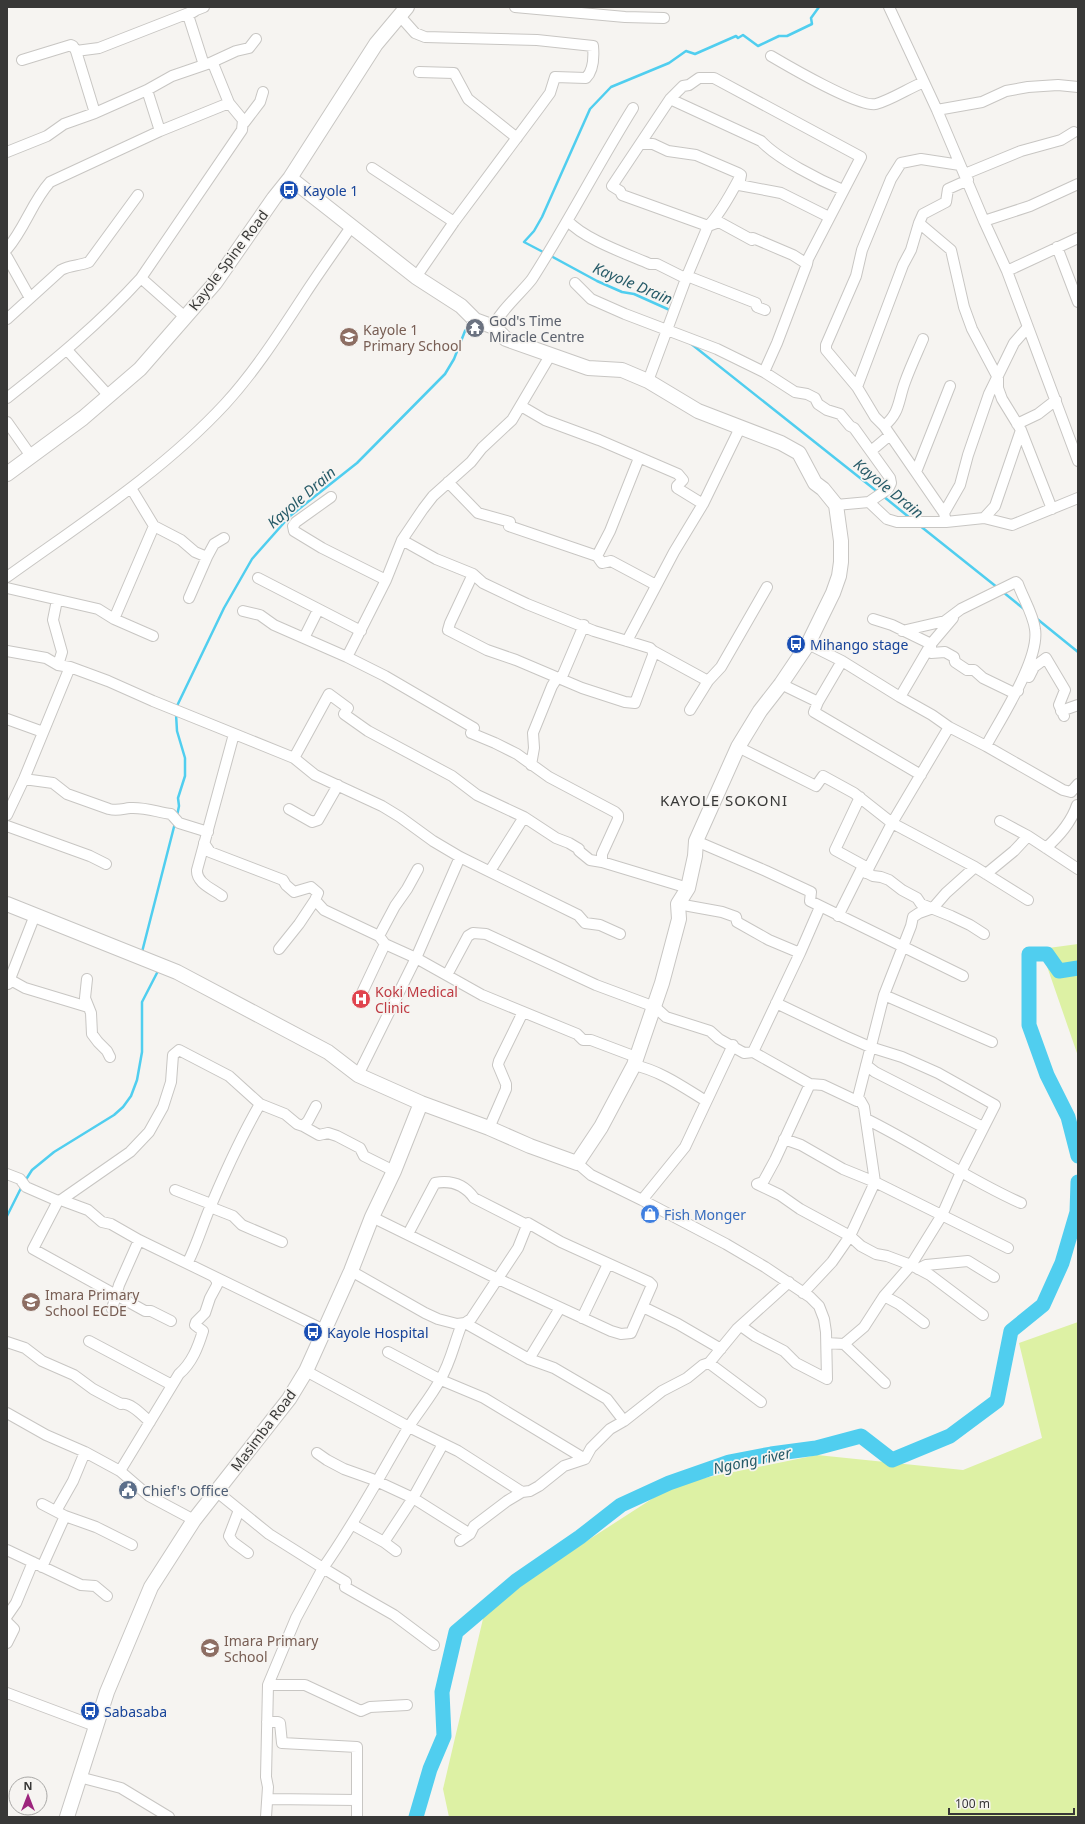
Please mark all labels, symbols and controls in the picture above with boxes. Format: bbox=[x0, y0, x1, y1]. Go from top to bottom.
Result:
bus stop icon: Kayole 1 bbox=[278, 179, 300, 201]
place label: Kayole 1 bbox=[303, 181, 358, 200]
street label: Kayole Spine Road bbox=[184, 206, 272, 314]
water label: Kayole Drain bbox=[590, 257, 676, 309]
place label: God's Time Miracle Centre bbox=[489, 311, 584, 346]
temple icon: God's Time Miracle Centre bbox=[464, 317, 486, 339]
place label: Kayole 1 Primary School bbox=[363, 320, 462, 355]
school or university icon: Kayole 1 Primary School bbox=[338, 326, 360, 348]
water label: Kayole Drain bbox=[850, 454, 928, 522]
water label: Kayole Drain bbox=[263, 462, 339, 532]
bus stop icon: Mihango stage bbox=[785, 633, 807, 655]
place label: Mihango stage bbox=[810, 635, 908, 654]
district label: KAYOLE SOKONI bbox=[660, 790, 788, 810]
place label: Koki Medical Clinic bbox=[375, 982, 458, 1017]
hospital icon: Koki Medical Clinic bbox=[350, 988, 372, 1010]
shop icon: Fish Monger bbox=[639, 1203, 661, 1225]
place label: Fish Monger bbox=[664, 1205, 746, 1224]
place label: Imara Primary School ECDE bbox=[45, 1285, 140, 1320]
school or university icon: Imara Primary School ECDE bbox=[20, 1291, 42, 1313]
bus stop icon: Kayole Hospital bbox=[302, 1321, 324, 1343]
place label: Kayole Hospital bbox=[327, 1323, 429, 1342]
street label: Masimba Road bbox=[226, 1385, 300, 1475]
water label: Ngong river bbox=[711, 1442, 794, 1478]
public building icon: Chief's Office bbox=[117, 1479, 139, 1501]
place label: Chief's Office bbox=[142, 1481, 229, 1500]
place label: Imara Primary School bbox=[224, 1631, 319, 1666]
school or university icon: Imara Primary School bbox=[199, 1637, 221, 1659]
bus stop icon: Sabasaba bbox=[79, 1700, 101, 1722]
place label: Sabasaba bbox=[104, 1702, 167, 1721]
north arrow bbox=[8, 1776, 48, 1816]
text: N bbox=[24, 1778, 32, 1793]
scale bar bbox=[949, 1790, 1074, 1816]
text: 100 m bbox=[955, 1795, 990, 1812]

